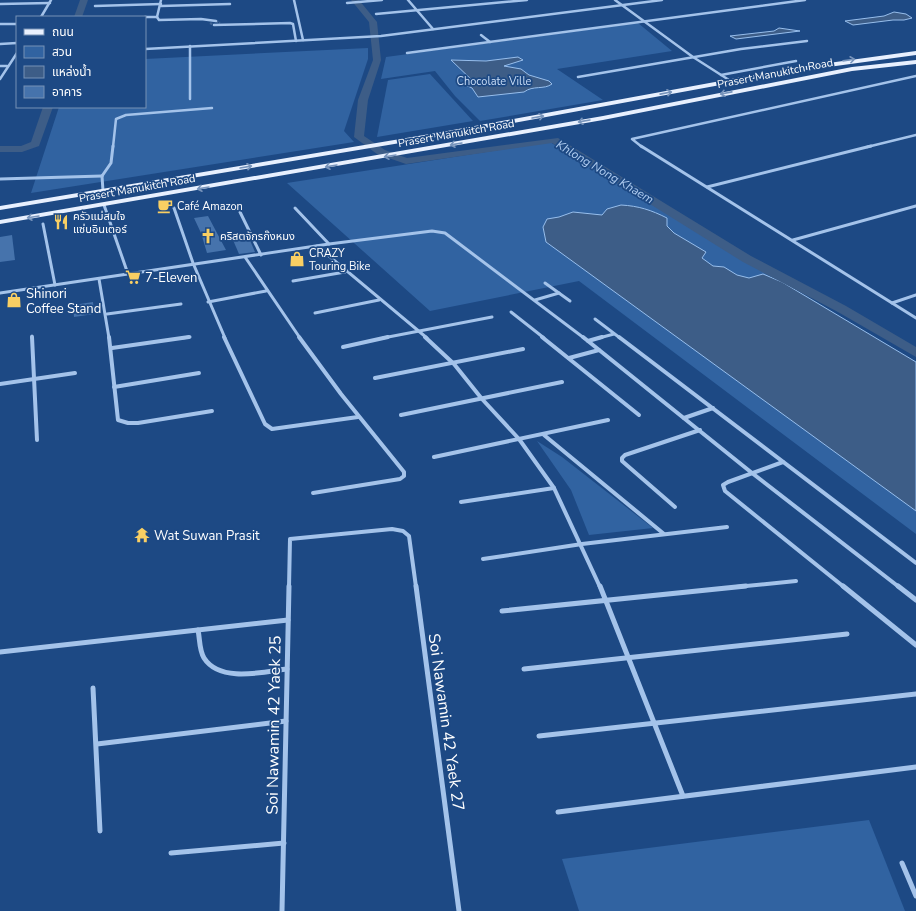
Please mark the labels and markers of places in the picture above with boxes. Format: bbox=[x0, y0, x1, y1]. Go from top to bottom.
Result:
cafe icon: Café Amazon bbox=[156, 197, 174, 215]
place label: Café Amazon bbox=[177, 199, 243, 214]
place label: ครัวแม่สมใจ แซ่บอินเตอร์ bbox=[73, 209, 127, 237]
restaurant icon: ครัวแม่สมใจ แซ่บอินเตอร์ bbox=[52, 213, 70, 231]
church icon: คริสตจักรก๊งหมง bbox=[199, 227, 217, 245]
place label: คริสตจักรก๊งหมง bbox=[220, 229, 295, 244]
place label: CRAZY Touring Bike bbox=[309, 246, 370, 274]
shop icon: CRAZY Touring Bike bbox=[288, 250, 306, 268]
supermarket icon: 7-Eleven bbox=[124, 268, 142, 286]
place label: 7-Eleven bbox=[145, 269, 197, 287]
place label: Shinori Coffee Stand bbox=[26, 285, 101, 318]
shop icon: Shinori Coffee Stand bbox=[5, 291, 23, 309]
temple icon: Wat Suwan Prasit bbox=[133, 526, 151, 544]
place label: Wat Suwan Prasit bbox=[154, 527, 260, 545]

